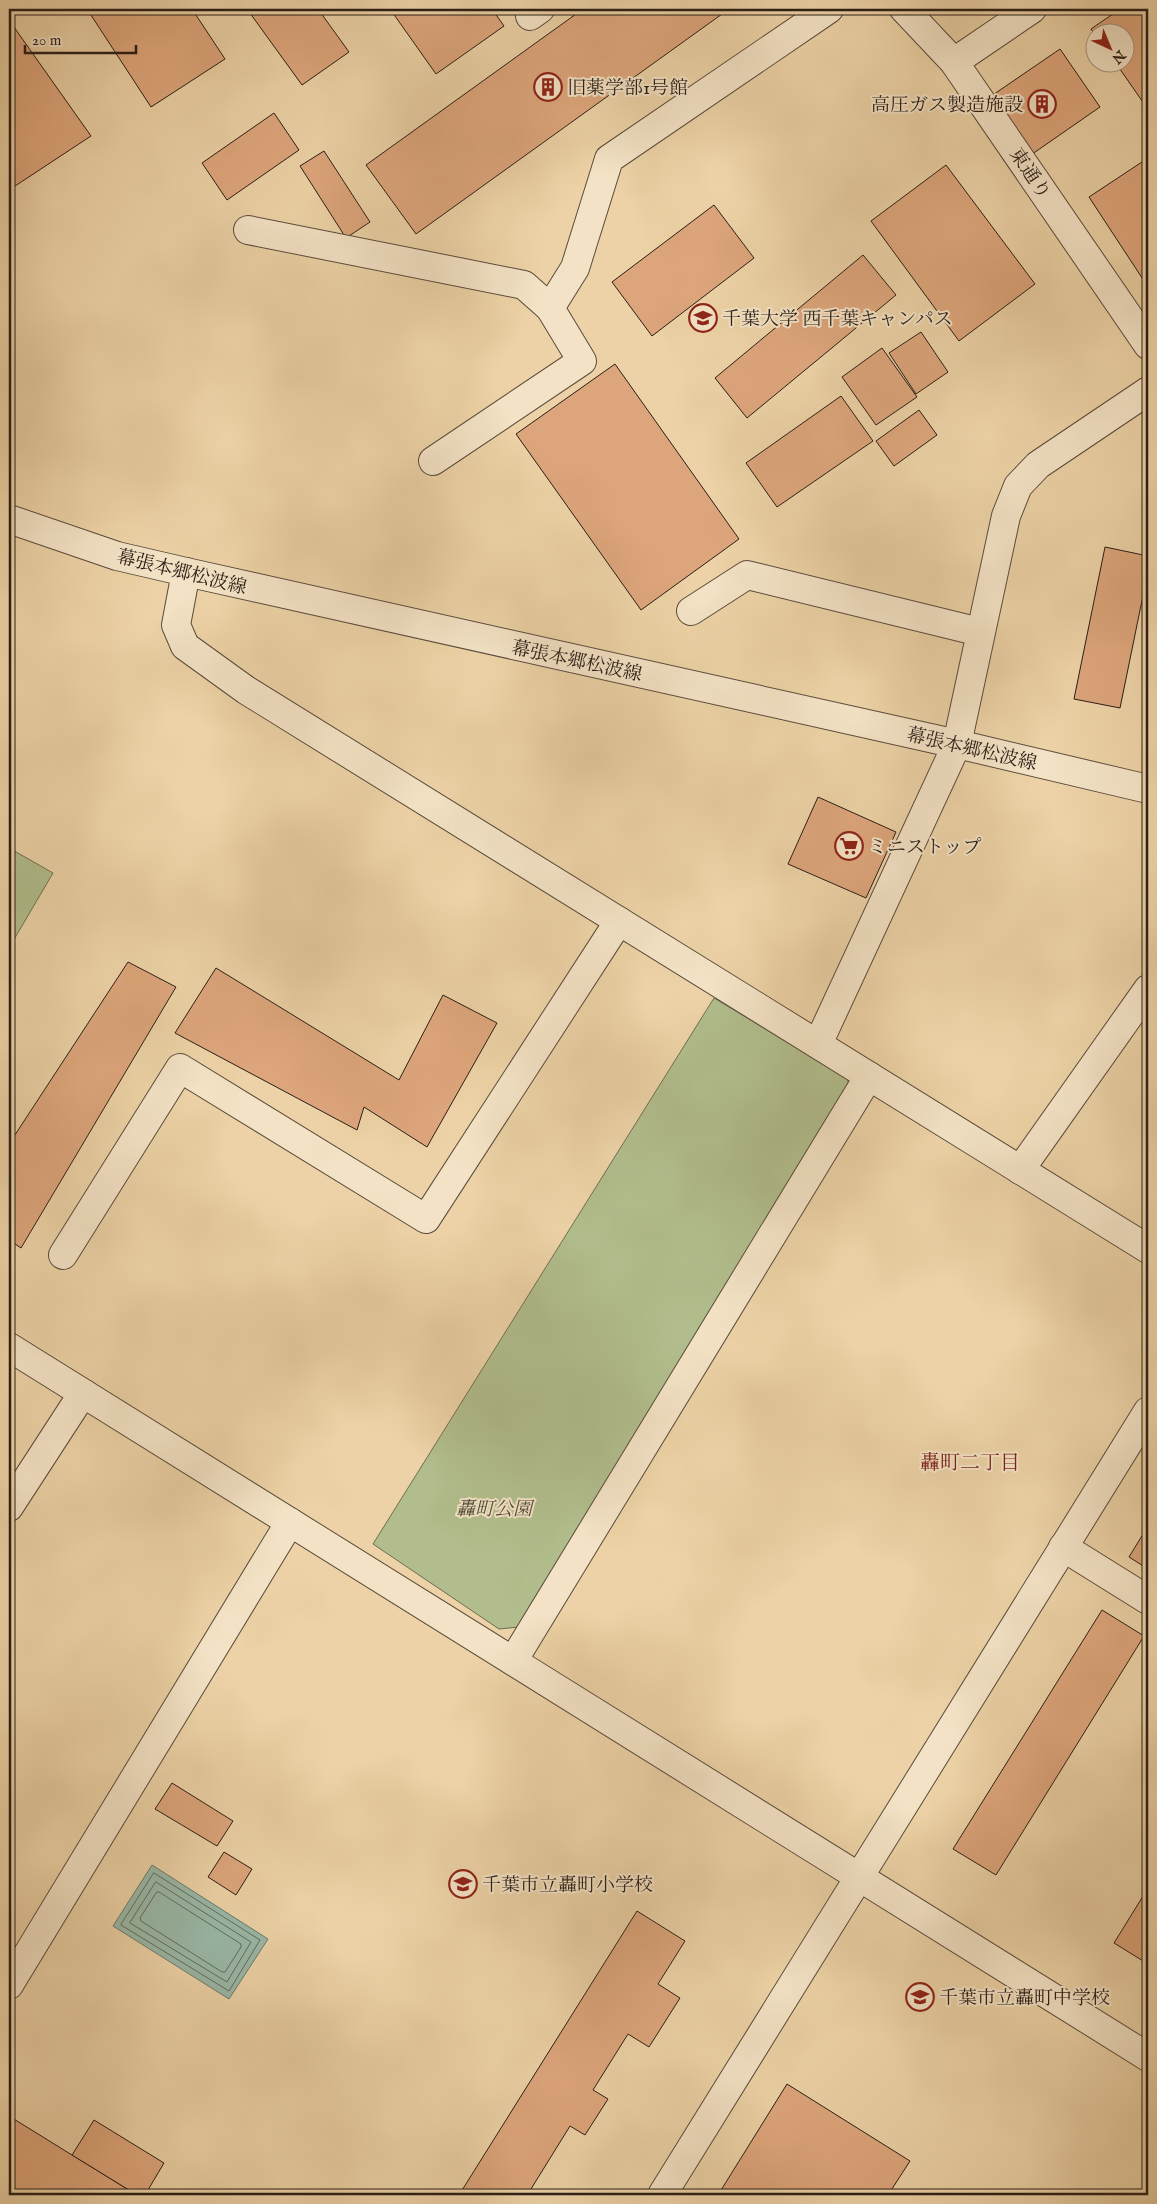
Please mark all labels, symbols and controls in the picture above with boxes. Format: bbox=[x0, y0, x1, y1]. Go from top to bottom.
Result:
scale bar bbox=[25, 22, 136, 54]
north arrow bbox=[1084, 22, 1134, 72]
text: 20 m bbox=[32, 31, 62, 50]
text: N bbox=[1108, 45, 1130, 67]
building icon: 旧薬学部1号館 bbox=[533, 72, 563, 102]
place label: 旧薬学部1号館 bbox=[567, 77, 688, 101]
building icon: 高圧ガス製造施設 bbox=[1027, 89, 1057, 119]
place label: 高圧ガス製造施設 bbox=[871, 94, 1023, 118]
street label: 東通り bbox=[1003, 144, 1055, 204]
school or university icon: 千葉大学 西千葉キャンパス bbox=[688, 303, 718, 333]
place label: 千葉大学 西千葉キャンパス bbox=[722, 308, 953, 332]
street label: 幕張本郷松波線 bbox=[114, 545, 249, 601]
street label: 幕張本郷松波線 bbox=[509, 636, 644, 688]
street label: 幕張本郷松波線 bbox=[904, 723, 1039, 777]
supermarket icon: ミニストップ bbox=[834, 831, 864, 861]
place label: ミニストップ bbox=[868, 836, 981, 860]
district label: 轟町二丁目 bbox=[920, 1451, 1020, 1476]
park label: 轟町公園 bbox=[456, 1498, 535, 1522]
school or university icon: 千葉市立轟町小学校 bbox=[448, 1869, 478, 1899]
place label: 千葉市立轟町小学校 bbox=[482, 1874, 653, 1898]
school or university icon: 千葉市立轟町中学校 bbox=[905, 1982, 935, 2012]
place label: 千葉市立轟町中学校 bbox=[939, 1987, 1110, 2011]

